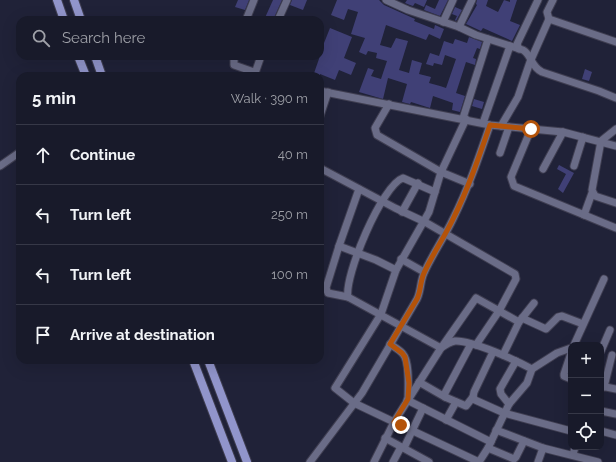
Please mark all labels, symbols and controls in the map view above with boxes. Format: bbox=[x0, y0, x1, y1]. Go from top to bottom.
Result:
search box bbox=[16, 16, 324, 60]
icon: search bbox=[30, 27, 52, 49]
text: Search here bbox=[62, 29, 145, 47]
text: 5 min bbox=[32, 88, 76, 108]
text: Walk · 390 m bbox=[231, 91, 308, 106]
route start bbox=[522, 120, 540, 138]
icon: ahead bbox=[32, 144, 54, 166]
text: Continue bbox=[70, 146, 135, 164]
text: 40 m bbox=[278, 147, 308, 162]
icon: left bbox=[32, 204, 54, 226]
text: Turn left bbox=[70, 206, 131, 224]
text: 250 m bbox=[271, 207, 308, 222]
icon: left bbox=[32, 264, 54, 286]
text: Turn left bbox=[70, 266, 131, 284]
text: 100 m bbox=[271, 267, 308, 282]
icon: arrive bbox=[32, 324, 54, 346]
text: Arrive at destination bbox=[70, 326, 215, 344]
map controls bbox=[568, 342, 604, 450]
button: + bbox=[568, 342, 604, 378]
button: − bbox=[568, 378, 604, 414]
button: locate bbox=[568, 414, 604, 450]
route end bbox=[392, 416, 410, 434]

